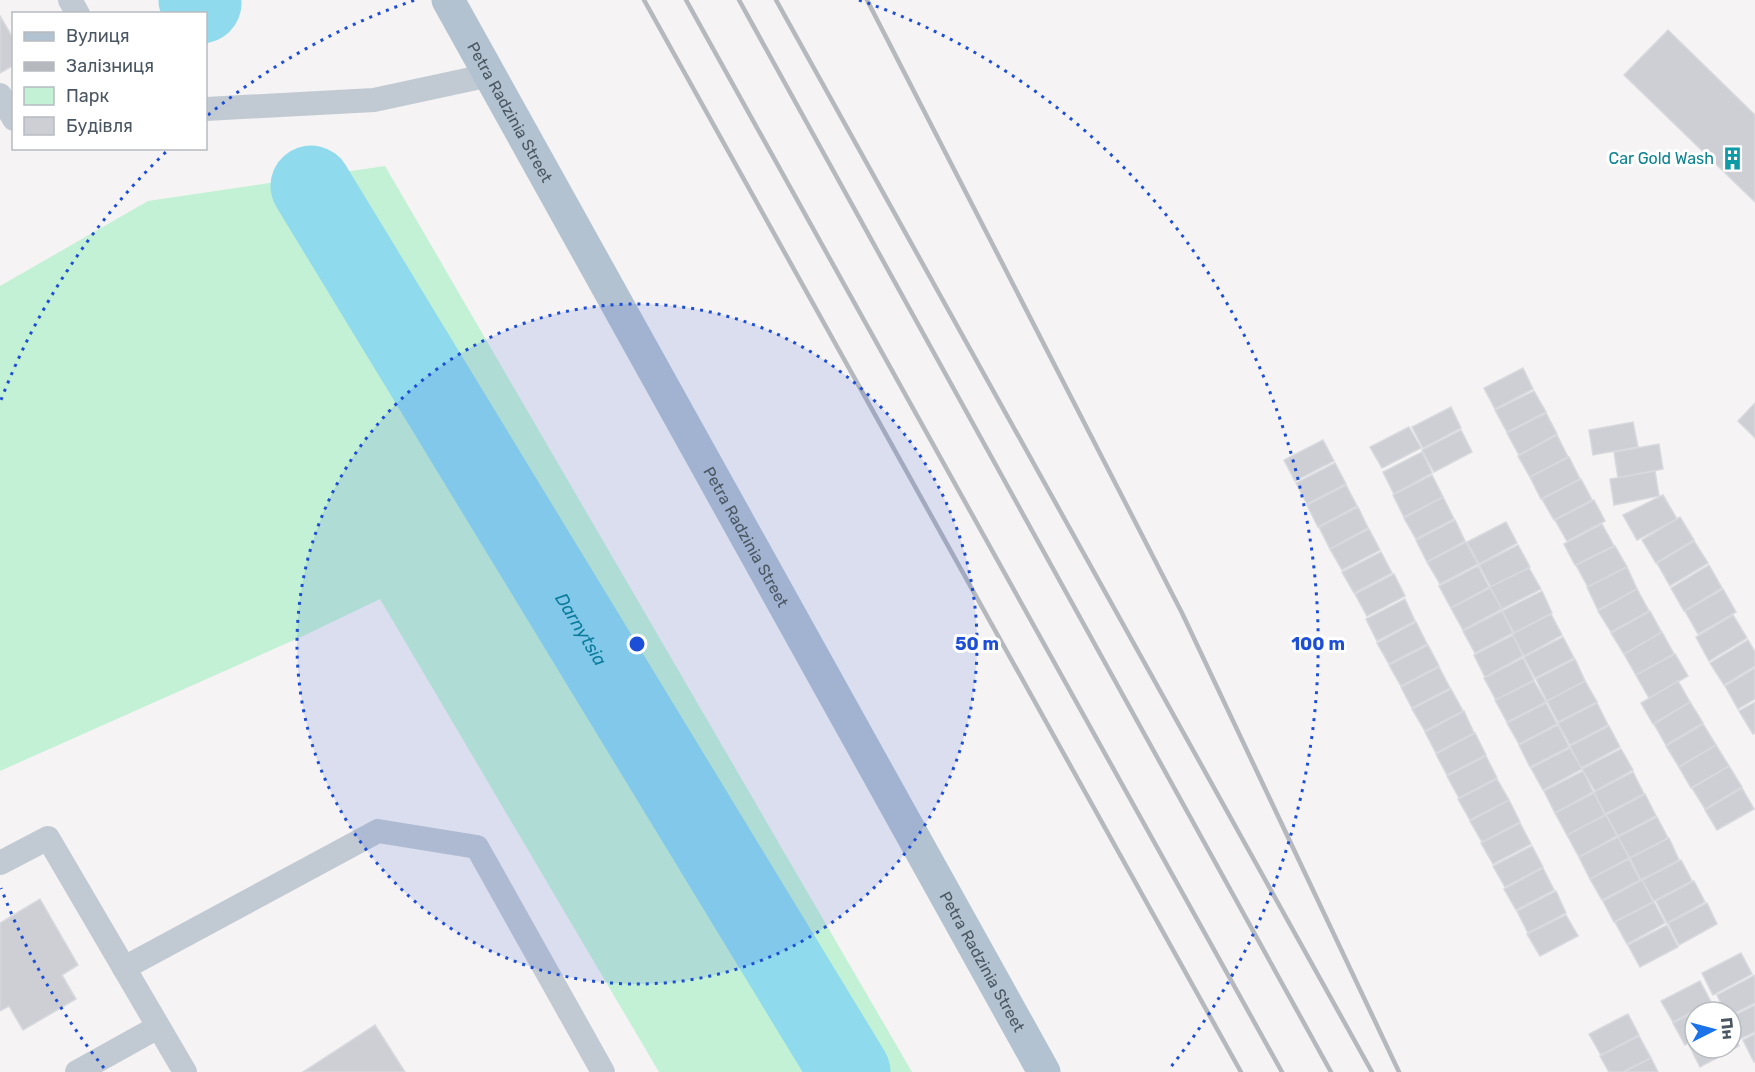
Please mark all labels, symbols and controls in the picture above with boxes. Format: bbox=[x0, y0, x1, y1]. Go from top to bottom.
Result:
legend bbox=[12, 12, 207, 150]
text: Вулиця bbox=[66, 25, 130, 47]
street label: Petra Radzinia Street bbox=[464, 38, 557, 185]
text: Залізниця bbox=[66, 55, 154, 77]
text: Парк bbox=[66, 85, 110, 107]
text: Будівля bbox=[66, 115, 133, 137]
building icon: Car Gold Wash bbox=[1719, 145, 1745, 171]
place label: Car Gold Wash bbox=[1609, 149, 1714, 168]
street label: Petra Radzinia Street bbox=[700, 463, 793, 610]
water label: Darnytsia bbox=[550, 589, 612, 670]
text: 50 m bbox=[955, 633, 999, 655]
text: 100 m bbox=[1291, 633, 1345, 655]
centre of rings bbox=[627, 634, 647, 654]
street label: Petra Radzinia Street bbox=[936, 888, 1029, 1035]
north arrow bbox=[1683, 1000, 1743, 1060]
text: Пн bbox=[1717, 1016, 1738, 1040]

